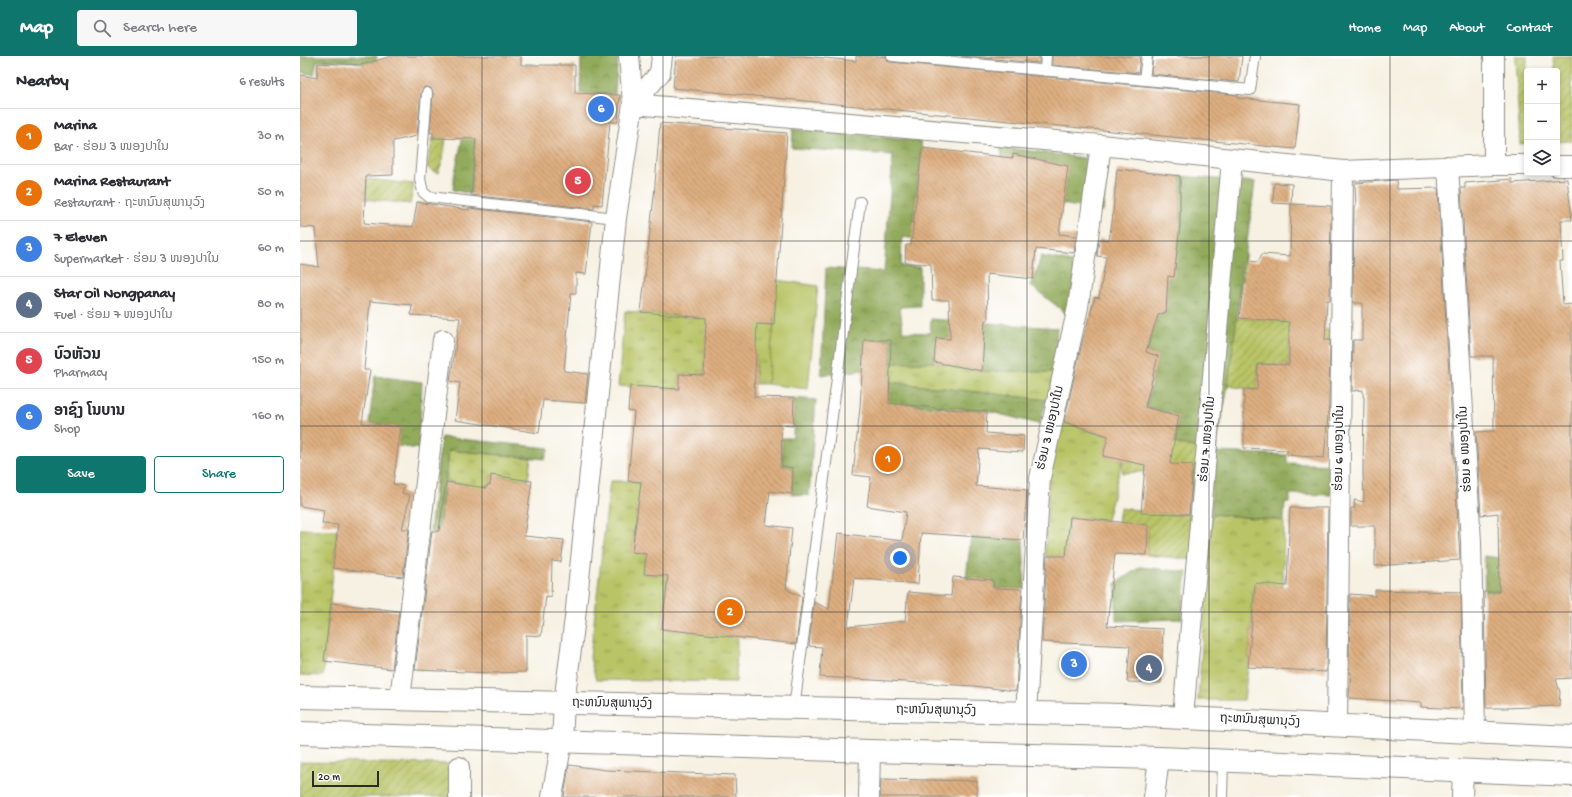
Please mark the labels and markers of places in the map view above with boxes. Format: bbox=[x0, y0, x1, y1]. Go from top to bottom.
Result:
pin: 6 bbox=[588, 94, 614, 124]
pin: 5 bbox=[565, 166, 591, 196]
pin: 1 bbox=[875, 444, 901, 474]
pin: 2 bbox=[717, 597, 743, 627]
pin: 3 bbox=[1061, 649, 1087, 679]
pin: 4 bbox=[1136, 653, 1162, 683]

